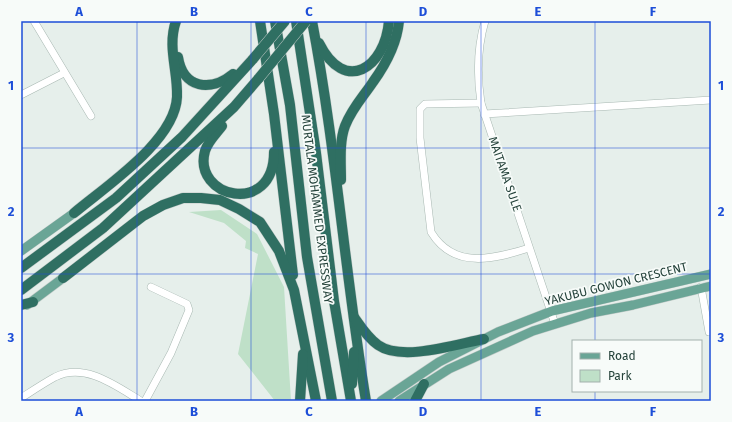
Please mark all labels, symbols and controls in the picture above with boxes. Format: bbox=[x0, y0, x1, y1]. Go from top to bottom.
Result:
text: A bbox=[74, 4, 83, 19]
text: B bbox=[190, 4, 198, 19]
text: C bbox=[305, 4, 313, 19]
text: D bbox=[419, 4, 428, 19]
text: E bbox=[535, 4, 542, 19]
text: F bbox=[650, 4, 657, 19]
text: 1 bbox=[8, 78, 14, 93]
text: 1 bbox=[718, 78, 724, 93]
street label: MURTALA MOHAMMED EXPRESSWAY bbox=[298, 114, 336, 305]
street label: MAITAMA SULE bbox=[486, 135, 524, 213]
text: 2 bbox=[8, 204, 15, 219]
text: 2 bbox=[718, 204, 725, 219]
street label: YAKUBU GOWON CRESCENT bbox=[543, 259, 689, 308]
text: 3 bbox=[7, 330, 15, 345]
text: 3 bbox=[717, 330, 725, 345]
legend bbox=[572, 340, 702, 392]
text: Road bbox=[608, 349, 636, 363]
text: Park bbox=[608, 369, 632, 383]
text: A bbox=[74, 404, 83, 419]
text: B bbox=[190, 404, 198, 419]
text: C bbox=[305, 404, 313, 419]
text: D bbox=[419, 404, 428, 419]
text: E bbox=[535, 404, 542, 419]
text: F bbox=[650, 404, 657, 419]

